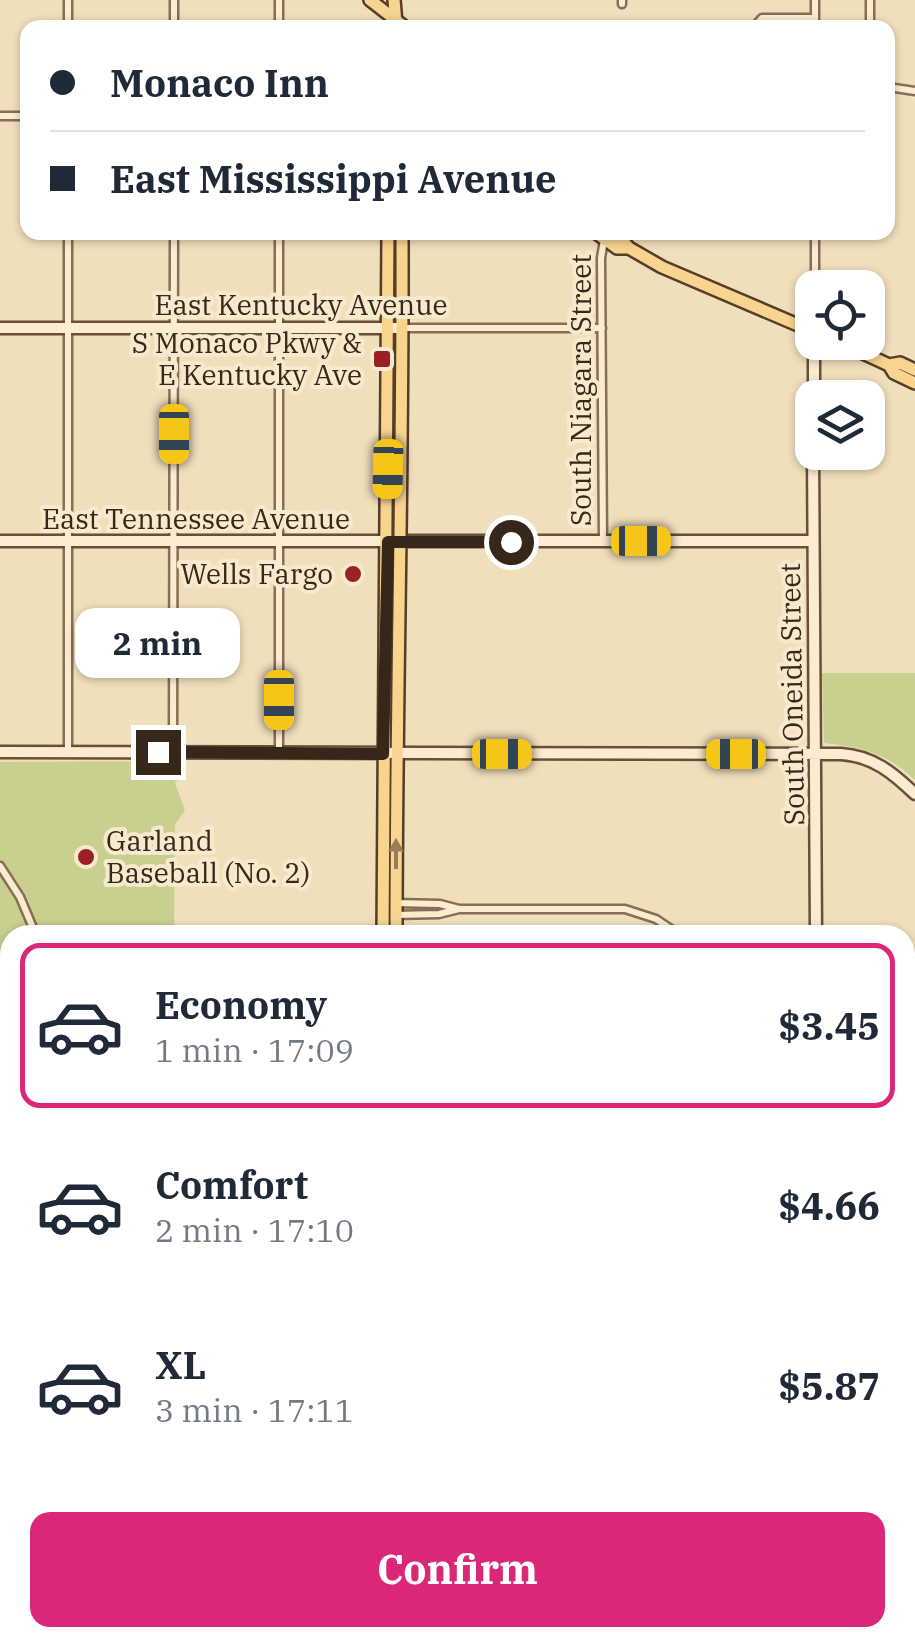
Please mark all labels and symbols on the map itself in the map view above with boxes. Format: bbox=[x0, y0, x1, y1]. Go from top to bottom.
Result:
street label: South Niagara Street bbox=[562, 254, 599, 526]
street label: East Kentucky Avenue bbox=[155, 286, 447, 323]
place label: S Monaco Pkwy & E Kentucky Ave bbox=[132, 324, 362, 393]
marker: S Monaco Pkwy & E Kentucky Ave bbox=[371, 348, 393, 370]
car bbox=[159, 404, 189, 464]
car bbox=[372, 439, 404, 499]
street label: East Tennessee Avenue bbox=[42, 500, 350, 537]
route start bbox=[489, 520, 534, 565]
car bbox=[611, 526, 671, 556]
place label: Wells Fargo bbox=[180, 555, 333, 592]
street label: South Oneida Street bbox=[771, 562, 812, 826]
marker: Wells Fargo bbox=[342, 563, 364, 585]
callout: 2 min bbox=[76, 607, 240, 677]
car bbox=[264, 670, 294, 730]
route end bbox=[136, 730, 181, 775]
car bbox=[472, 739, 532, 769]
car bbox=[706, 739, 766, 769]
place label: Garland Baseball (No. 2) bbox=[106, 822, 310, 891]
one-way arrow bbox=[388, 838, 404, 870]
marker: Garland Baseball (No. 2) bbox=[75, 846, 97, 868]

